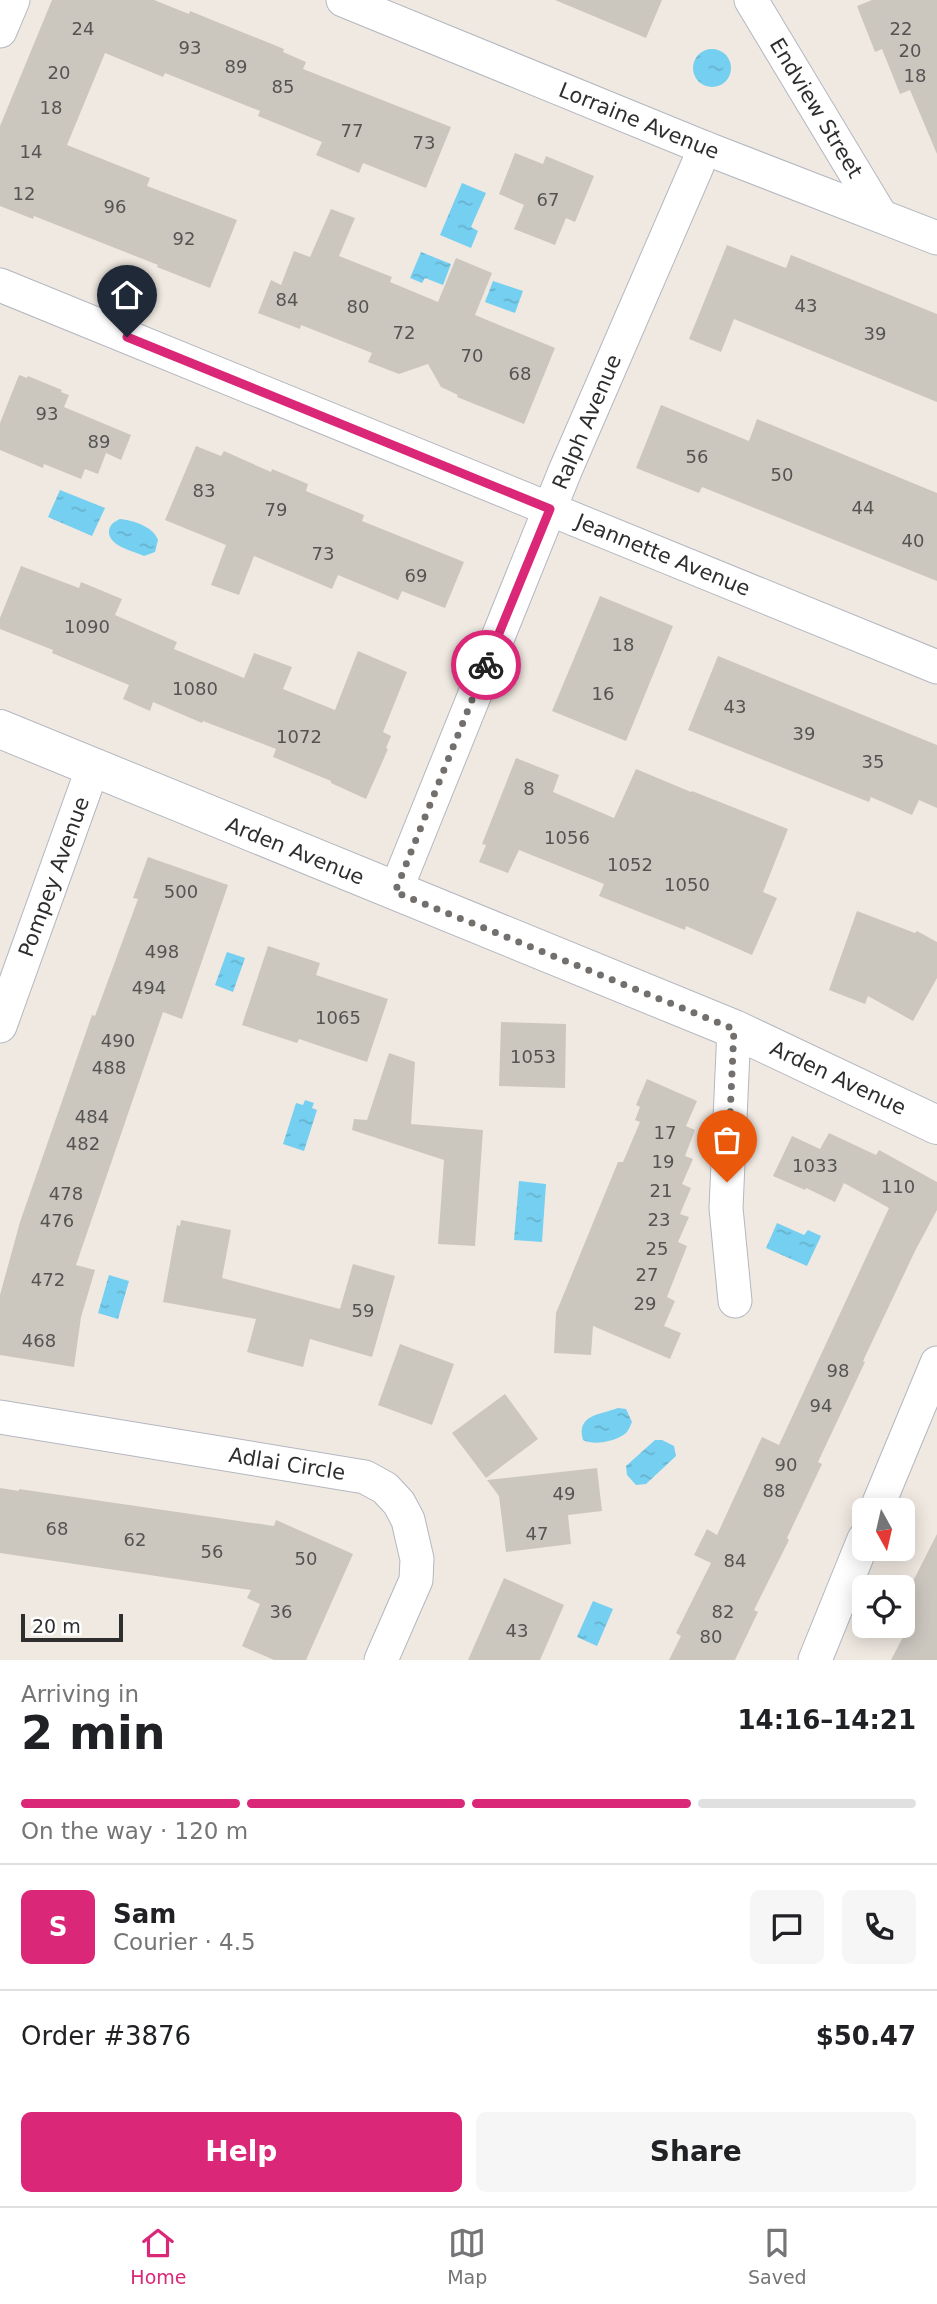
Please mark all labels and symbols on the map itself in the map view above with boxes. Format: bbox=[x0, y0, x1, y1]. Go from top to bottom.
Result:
house number: 24 bbox=[72, 18, 94, 39]
house number: 22 bbox=[890, 18, 912, 39]
street label: Endview Street bbox=[765, 34, 867, 182]
house number: 93 bbox=[179, 37, 201, 58]
house number: 20 bbox=[899, 40, 921, 61]
house number: 89 bbox=[225, 56, 247, 77]
house number: 20 bbox=[48, 62, 70, 83]
house number: 18 bbox=[904, 65, 926, 86]
house number: 85 bbox=[272, 76, 294, 97]
street label: Lorraine Avenue bbox=[555, 78, 723, 164]
house number: 18 bbox=[40, 97, 62, 118]
house number: 77 bbox=[341, 120, 363, 141]
house number: 73 bbox=[413, 132, 435, 153]
house number: 14 bbox=[20, 141, 42, 162]
house number: 12 bbox=[13, 183, 35, 204]
house number: 67 bbox=[537, 189, 559, 210]
house number: 96 bbox=[104, 196, 126, 217]
house number: 92 bbox=[173, 228, 195, 249]
pin bbox=[97, 265, 157, 337]
house number: 84 bbox=[276, 289, 298, 310]
house number: 43 bbox=[795, 295, 817, 316]
house number: 80 bbox=[347, 296, 369, 317]
house number: 72 bbox=[393, 322, 415, 343]
house number: 39 bbox=[864, 323, 886, 344]
house number: 70 bbox=[461, 345, 483, 366]
street label: Ralph Avenue bbox=[548, 351, 626, 493]
house number: 68 bbox=[509, 363, 531, 384]
house number: 93 bbox=[36, 403, 58, 424]
house number: 89 bbox=[88, 431, 110, 452]
house number: 56 bbox=[686, 446, 708, 467]
house number: 50 bbox=[771, 464, 793, 485]
house number: 83 bbox=[193, 480, 215, 501]
house number: 44 bbox=[852, 497, 874, 518]
house number: 79 bbox=[265, 499, 287, 520]
street label: Jeannette Avenue bbox=[571, 508, 754, 601]
house number: 40 bbox=[902, 530, 924, 551]
house number: 73 bbox=[312, 543, 334, 564]
house number: 69 bbox=[405, 565, 427, 586]
house number: 1090 bbox=[64, 616, 110, 637]
courier bbox=[451, 630, 521, 700]
house number: 18 bbox=[612, 634, 634, 655]
house number: 1080 bbox=[172, 678, 218, 699]
house number: 16 bbox=[592, 683, 614, 704]
house number: 43 bbox=[724, 696, 746, 717]
house number: 39 bbox=[793, 723, 815, 744]
house number: 1072 bbox=[276, 726, 322, 747]
house number: 35 bbox=[862, 751, 884, 772]
house number: 8 bbox=[523, 778, 535, 799]
street label: Pompey Avenue bbox=[14, 794, 94, 960]
street label: Arden Avenue bbox=[222, 812, 368, 890]
house number: 1056 bbox=[544, 827, 590, 848]
house number: 1052 bbox=[607, 854, 653, 875]
house number: 1050 bbox=[664, 874, 710, 895]
house number: 500 bbox=[164, 881, 198, 902]
house number: 498 bbox=[145, 941, 179, 962]
house number: 494 bbox=[132, 977, 166, 998]
house number: 1065 bbox=[315, 1007, 361, 1028]
house number: 490 bbox=[101, 1030, 135, 1051]
street label: Arden Avenue bbox=[766, 1036, 910, 1120]
house number: 1053 bbox=[510, 1046, 556, 1067]
house number: 488 bbox=[92, 1057, 126, 1078]
house number: 484 bbox=[75, 1106, 109, 1127]
pin bbox=[697, 1110, 757, 1182]
house number: 17 bbox=[654, 1122, 676, 1143]
house number: 482 bbox=[66, 1133, 100, 1154]
house number: 19 bbox=[652, 1151, 674, 1172]
house number: 1033 bbox=[792, 1155, 838, 1176]
house number: 110 bbox=[881, 1176, 915, 1197]
house number: 21 bbox=[650, 1180, 672, 1201]
house number: 478 bbox=[49, 1183, 83, 1204]
house number: 23 bbox=[648, 1209, 670, 1230]
house number: 476 bbox=[40, 1210, 74, 1231]
house number: 25 bbox=[646, 1238, 668, 1259]
house number: 27 bbox=[636, 1264, 658, 1285]
house number: 472 bbox=[31, 1269, 65, 1290]
house number: 29 bbox=[634, 1293, 656, 1314]
house number: 59 bbox=[352, 1300, 374, 1321]
house number: 468 bbox=[22, 1330, 56, 1351]
house number: 98 bbox=[827, 1360, 849, 1381]
house number: 94 bbox=[810, 1395, 832, 1416]
street label: Adlai Circle bbox=[227, 1443, 347, 1485]
house number: 90 bbox=[775, 1454, 797, 1475]
house number: 88 bbox=[763, 1480, 785, 1501]
house number: 49 bbox=[553, 1483, 575, 1504]
north arrow bbox=[852, 1498, 915, 1561]
house number: 68 bbox=[46, 1518, 68, 1539]
house number: 47 bbox=[526, 1523, 548, 1544]
house number: 62 bbox=[124, 1529, 146, 1550]
house number: 56 bbox=[201, 1541, 223, 1562]
house number: 50 bbox=[295, 1548, 317, 1569]
house number: 84 bbox=[724, 1550, 746, 1571]
house number: 36 bbox=[270, 1601, 292, 1622]
house number: 82 bbox=[712, 1601, 734, 1622]
scale bar bbox=[21, 1611, 122, 1643]
house number: 43 bbox=[506, 1620, 528, 1641]
house number: 80 bbox=[700, 1626, 722, 1647]

